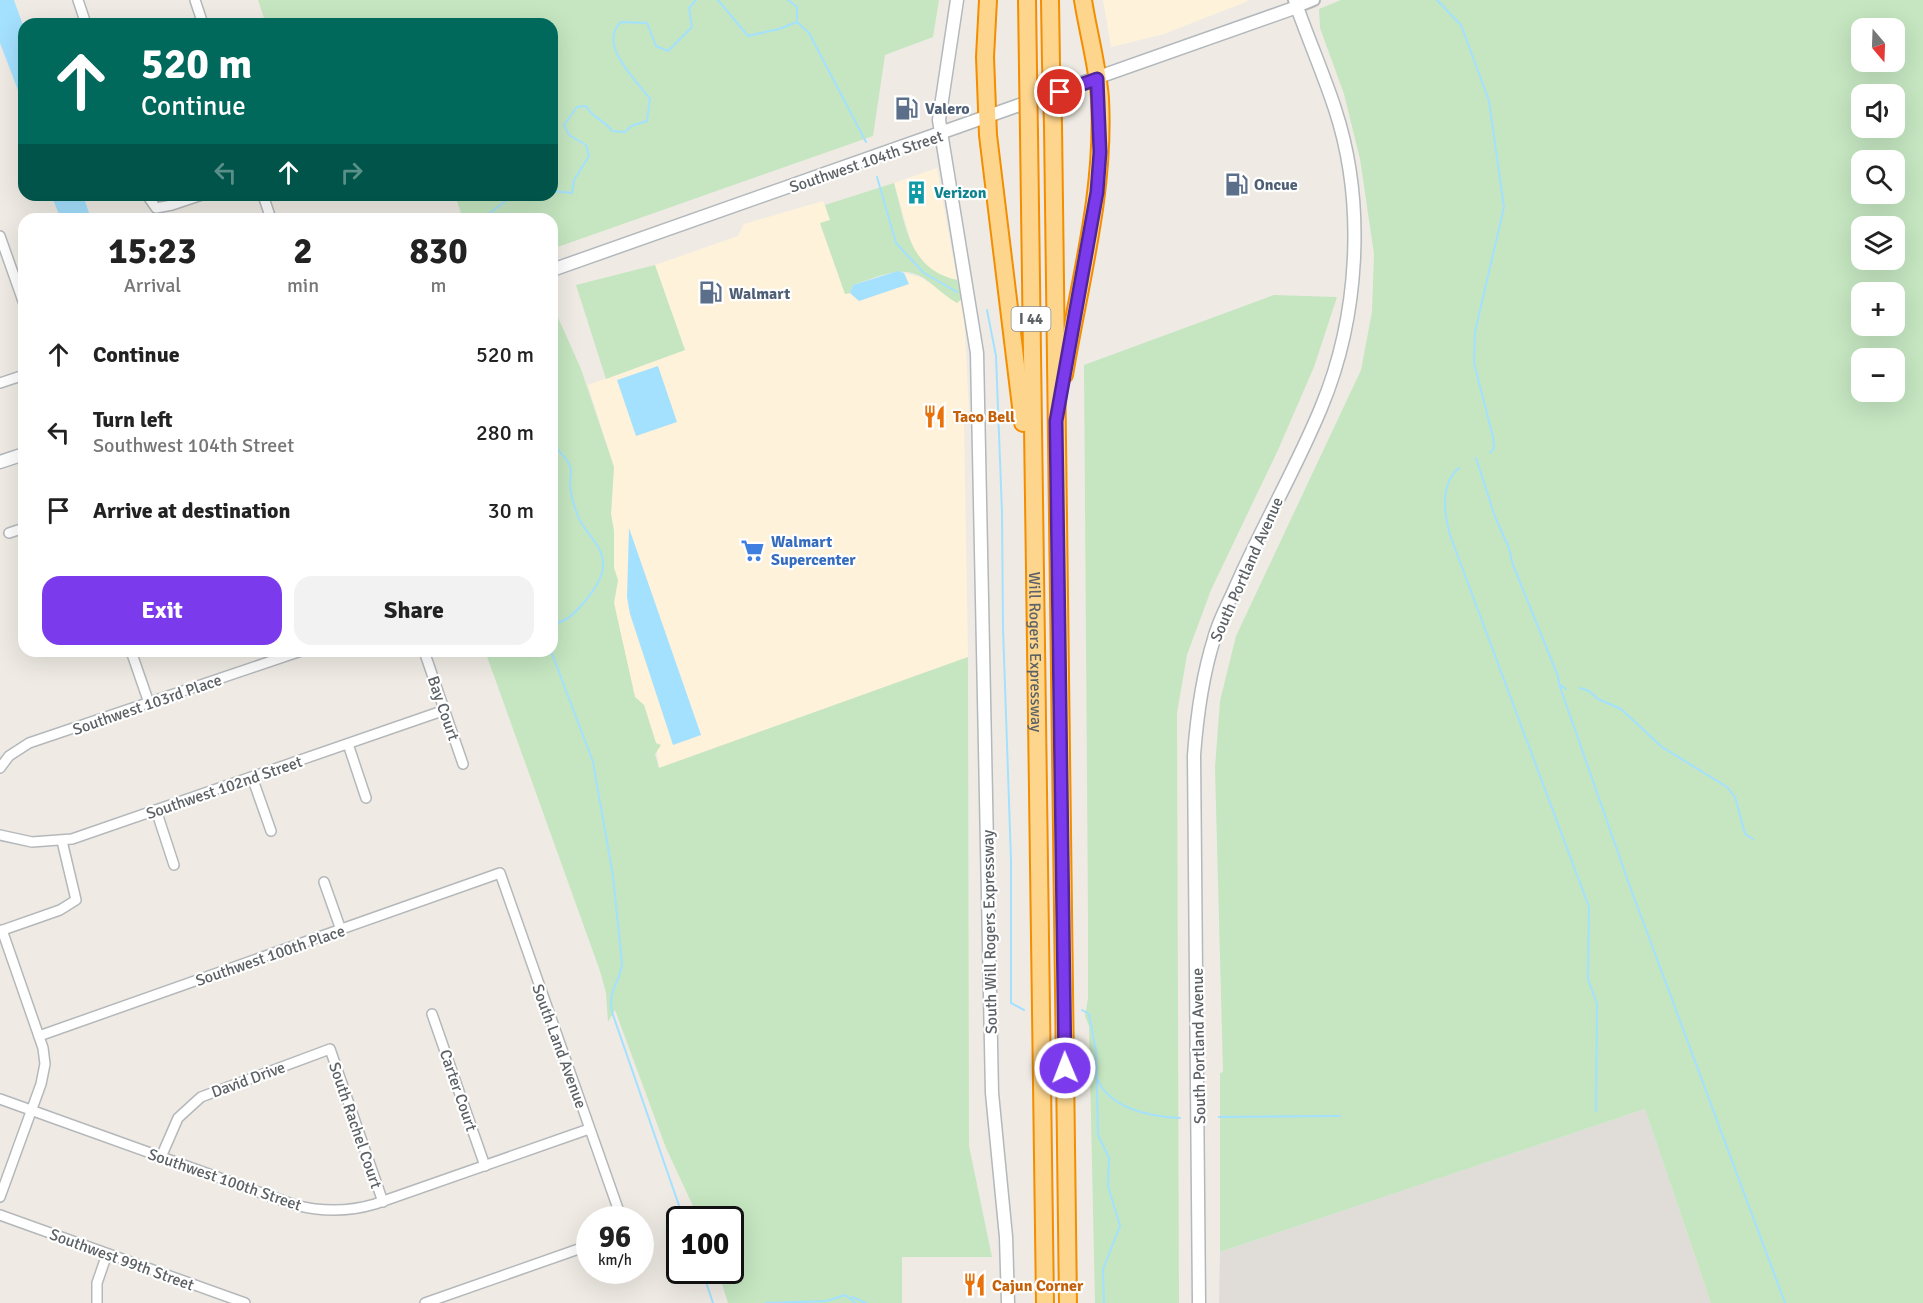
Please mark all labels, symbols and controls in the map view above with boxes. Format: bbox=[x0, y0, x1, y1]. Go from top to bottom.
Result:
north arrow bbox=[1851, 18, 1905, 72]
map controls bbox=[1851, 18, 1905, 402]
text: 520 m bbox=[141, 39, 252, 90]
icon: ahead bbox=[42, 42, 120, 120]
pin bbox=[1034, 66, 1085, 117]
icon: arrive bbox=[1043, 75, 1076, 108]
button: sound bbox=[1851, 84, 1905, 138]
text: Continue bbox=[141, 90, 246, 123]
fuel station icon: Valero bbox=[894, 95, 920, 121]
place label: Valero bbox=[925, 99, 970, 119]
street label: Southwest 104th Street bbox=[787, 126, 946, 198]
button: search bbox=[1851, 150, 1905, 204]
icon: left bbox=[209, 156, 242, 189]
icon: ahead bbox=[272, 156, 305, 189]
icon: right bbox=[335, 156, 368, 189]
fuel station icon: Oncue bbox=[1223, 171, 1249, 197]
place label: Oncue bbox=[1254, 175, 1298, 195]
building icon: Verizon bbox=[903, 179, 929, 205]
place label: Verizon bbox=[934, 183, 987, 203]
button: layers bbox=[1851, 216, 1905, 270]
text: 15:23 bbox=[108, 229, 197, 274]
text: 2 bbox=[293, 229, 313, 274]
text: 830 bbox=[409, 229, 468, 274]
text: Arrival bbox=[124, 273, 181, 298]
text: min bbox=[287, 273, 319, 298]
text: m bbox=[431, 273, 447, 298]
fuel station icon: Walmart bbox=[698, 280, 724, 306]
button: + bbox=[1851, 282, 1905, 336]
place label: Walmart bbox=[729, 284, 790, 304]
road number: I 44 bbox=[1012, 307, 1050, 331]
icon: ahead bbox=[42, 338, 75, 371]
text: Continue bbox=[93, 341, 180, 368]
text: 520 m bbox=[476, 341, 534, 368]
button: − bbox=[1851, 348, 1905, 402]
restaurant icon: Taco Bell bbox=[922, 403, 948, 429]
text: Turn left bbox=[93, 406, 173, 433]
place label: Taco Bell bbox=[953, 407, 1015, 427]
icon: left bbox=[42, 416, 75, 449]
text: 280 m bbox=[476, 419, 534, 446]
text: Southwest 104th Street bbox=[93, 433, 294, 458]
icon: arrive bbox=[42, 494, 75, 527]
street label: South Portland Avenue bbox=[1206, 494, 1288, 645]
text: Arrive at destination bbox=[93, 497, 290, 524]
text: 30 m bbox=[488, 497, 534, 524]
place label: Walmart Supercenter bbox=[771, 532, 856, 570]
supermarket icon: Walmart Supercenter bbox=[740, 537, 766, 563]
street label: Will Rogers Expressway bbox=[1024, 571, 1046, 733]
button: Exit bbox=[42, 576, 282, 645]
button: Share bbox=[294, 576, 534, 645]
street label: Southwest 103rd Place bbox=[70, 670, 225, 740]
street label: Bay Court bbox=[423, 673, 464, 744]
street label: Southwest 102nd Street bbox=[144, 752, 305, 824]
street label: South Will Rogers Expressway bbox=[978, 829, 1002, 1034]
street label: Southwest 100th Place bbox=[193, 921, 348, 991]
street label: South Portland Avenue bbox=[1188, 968, 1210, 1124]
street label: South Land Avenue bbox=[527, 981, 591, 1111]
position arrow bbox=[1033, 1036, 1097, 1100]
street label: Carter Court bbox=[435, 1047, 482, 1134]
street label: David Drive bbox=[209, 1057, 288, 1103]
street label: South Rachel Court bbox=[324, 1060, 386, 1191]
street label: Southwest 100th Street bbox=[145, 1144, 304, 1216]
speed limit sign: 100 bbox=[666, 1206, 744, 1284]
text: 96 bbox=[599, 1219, 631, 1256]
street label: Southwest 99th Street bbox=[47, 1224, 197, 1296]
text: km/h bbox=[598, 1251, 632, 1269]
restaurant icon: Cajun Corner bbox=[961, 1272, 987, 1298]
place label: Cajun Corner bbox=[992, 1276, 1084, 1296]

